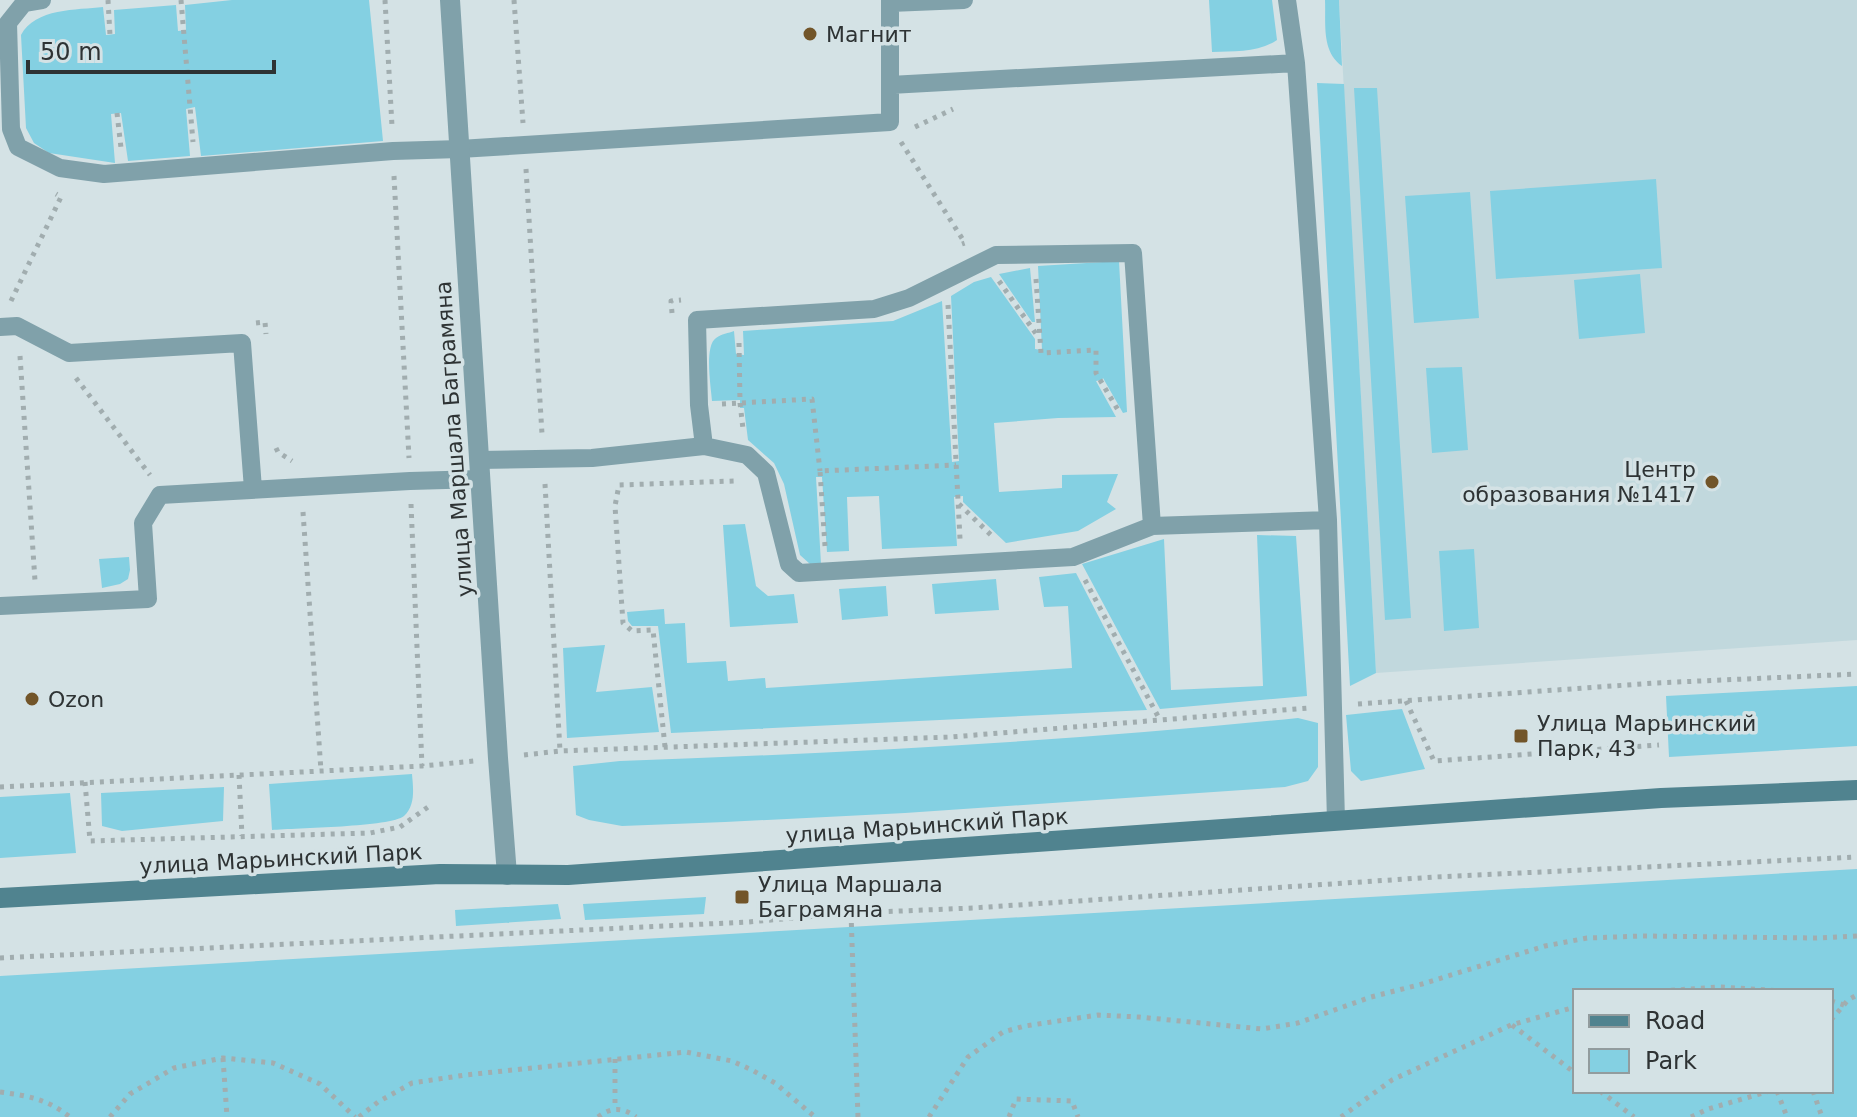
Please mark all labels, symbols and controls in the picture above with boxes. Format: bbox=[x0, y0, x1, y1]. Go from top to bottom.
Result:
place label: Магнит bbox=[826, 22, 912, 47]
scale bar bbox=[28, 24, 274, 74]
marker: Магнит bbox=[801, 25, 819, 43]
text: 50 m bbox=[40, 38, 102, 66]
street label: улица Маршала Баграмяна bbox=[430, 280, 478, 598]
place label: Центр образования №1417 bbox=[1462, 457, 1696, 507]
marker: Центр образования №1417 bbox=[1703, 473, 1721, 491]
place label: Ozon bbox=[48, 687, 104, 712]
marker: Ozon bbox=[23, 690, 41, 708]
place label: Улица Марьинский Парк, 43 bbox=[1537, 711, 1756, 761]
marker: Улица Марьинский Парк, 43 bbox=[1512, 727, 1530, 745]
street label: улица Марьинский Парк bbox=[785, 804, 1069, 848]
street label: улица Марьинский Парк bbox=[139, 839, 423, 879]
place label: Улица Маршала Баграмяна bbox=[758, 872, 943, 922]
marker: Улица Маршала Баграмяна bbox=[733, 888, 751, 906]
legend bbox=[1573, 989, 1833, 1093]
text: Road bbox=[1645, 1007, 1705, 1035]
text: Park bbox=[1645, 1047, 1697, 1075]

